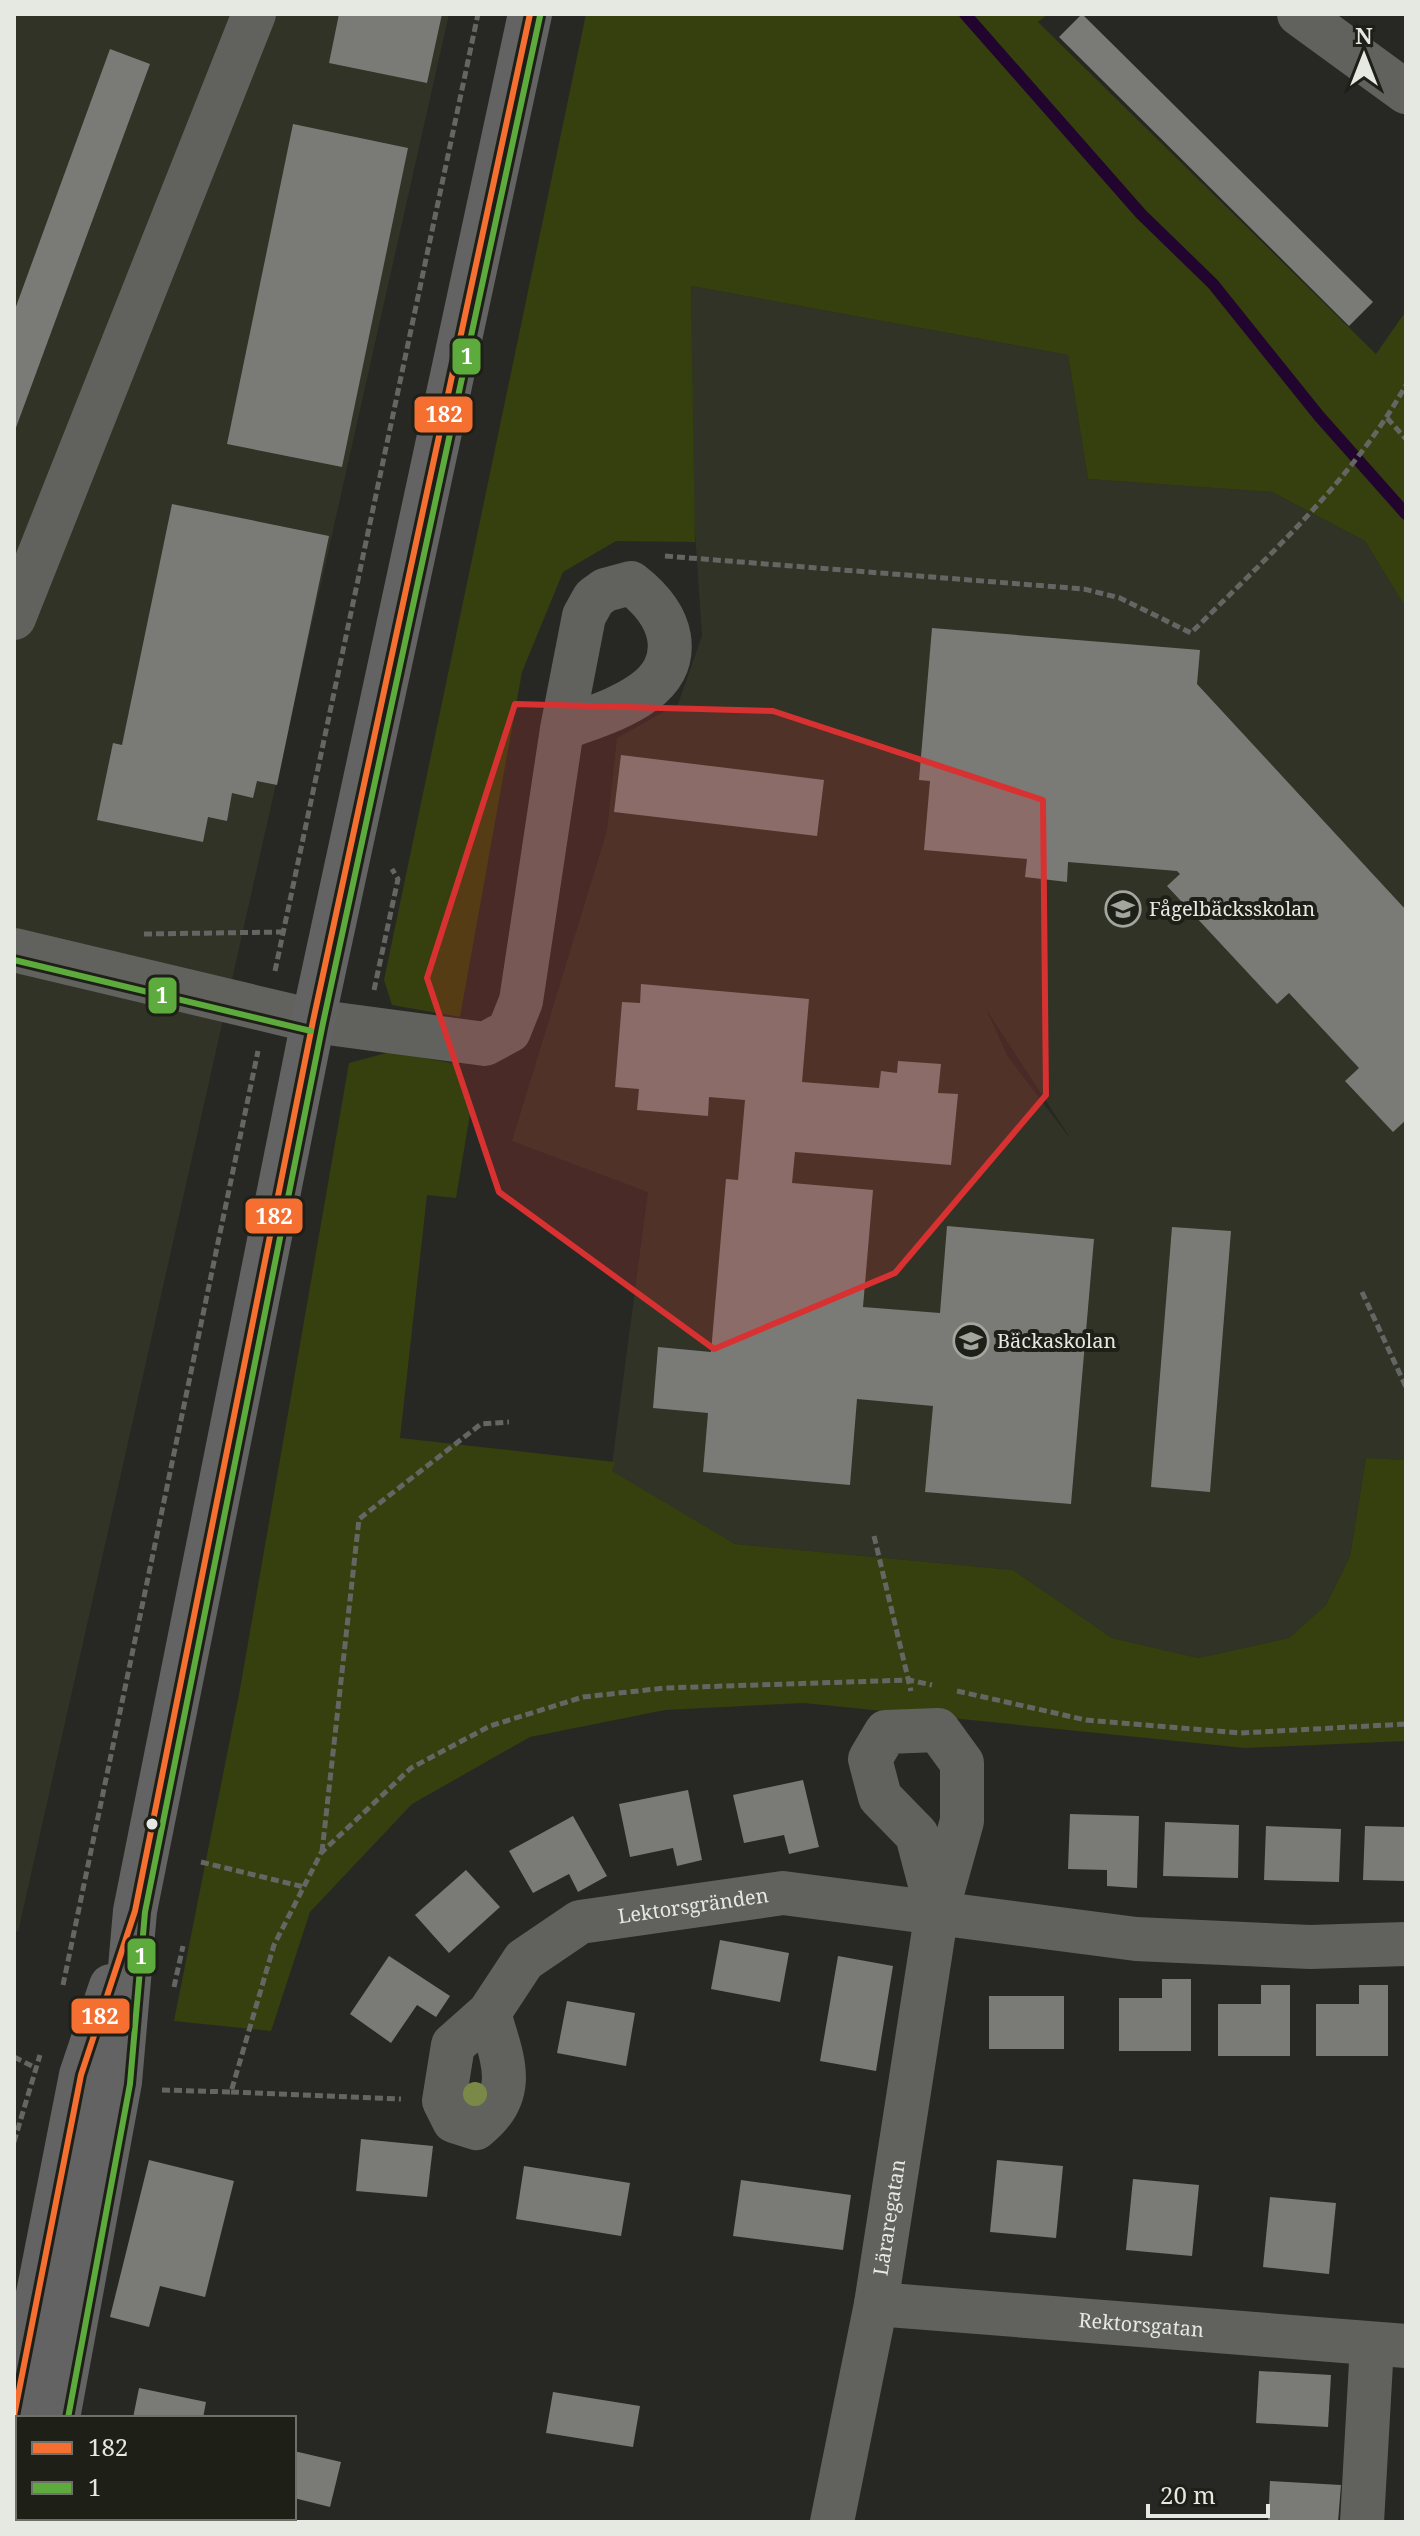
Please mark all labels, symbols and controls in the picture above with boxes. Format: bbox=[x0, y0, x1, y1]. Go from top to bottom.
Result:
north arrow bbox=[1324, 16, 1404, 96]
text: N bbox=[1355, 20, 1373, 50]
line badge: 1 bbox=[451, 337, 482, 376]
text: 1 bbox=[461, 340, 473, 370]
line badge: 182 bbox=[413, 395, 474, 434]
text: 182 bbox=[425, 398, 463, 428]
school or university icon: Fågelbäcksskolan bbox=[1104, 890, 1142, 928]
place label: Fågelbäcksskolan bbox=[1149, 895, 1315, 922]
line badge: 1 bbox=[147, 976, 178, 1015]
text: 1 bbox=[156, 979, 168, 1009]
line badge: 182 bbox=[244, 1197, 304, 1235]
text: 182 bbox=[255, 1200, 293, 1230]
school or university icon: Bäckaskolan bbox=[952, 1322, 990, 1360]
place label: Bäckaskolan bbox=[997, 1327, 1116, 1354]
unlabelled marker bbox=[144, 1816, 160, 1832]
street label: Lektorsgränden bbox=[616, 1881, 770, 1929]
line badge: 1 bbox=[126, 1937, 157, 1975]
text: 1 bbox=[135, 1940, 147, 1970]
line badge: 182 bbox=[70, 1997, 131, 2035]
text: 182 bbox=[81, 2000, 119, 2030]
street label: Läraregatan bbox=[867, 2157, 911, 2277]
street label: Rektorsgatan bbox=[1077, 2306, 1205, 2343]
legend bbox=[16, 2416, 296, 2520]
text: 182 bbox=[88, 2430, 128, 2463]
scale bar bbox=[1148, 2468, 1268, 2518]
text: 1 bbox=[88, 2470, 101, 2503]
text: 20 m bbox=[1160, 2478, 1216, 2511]

